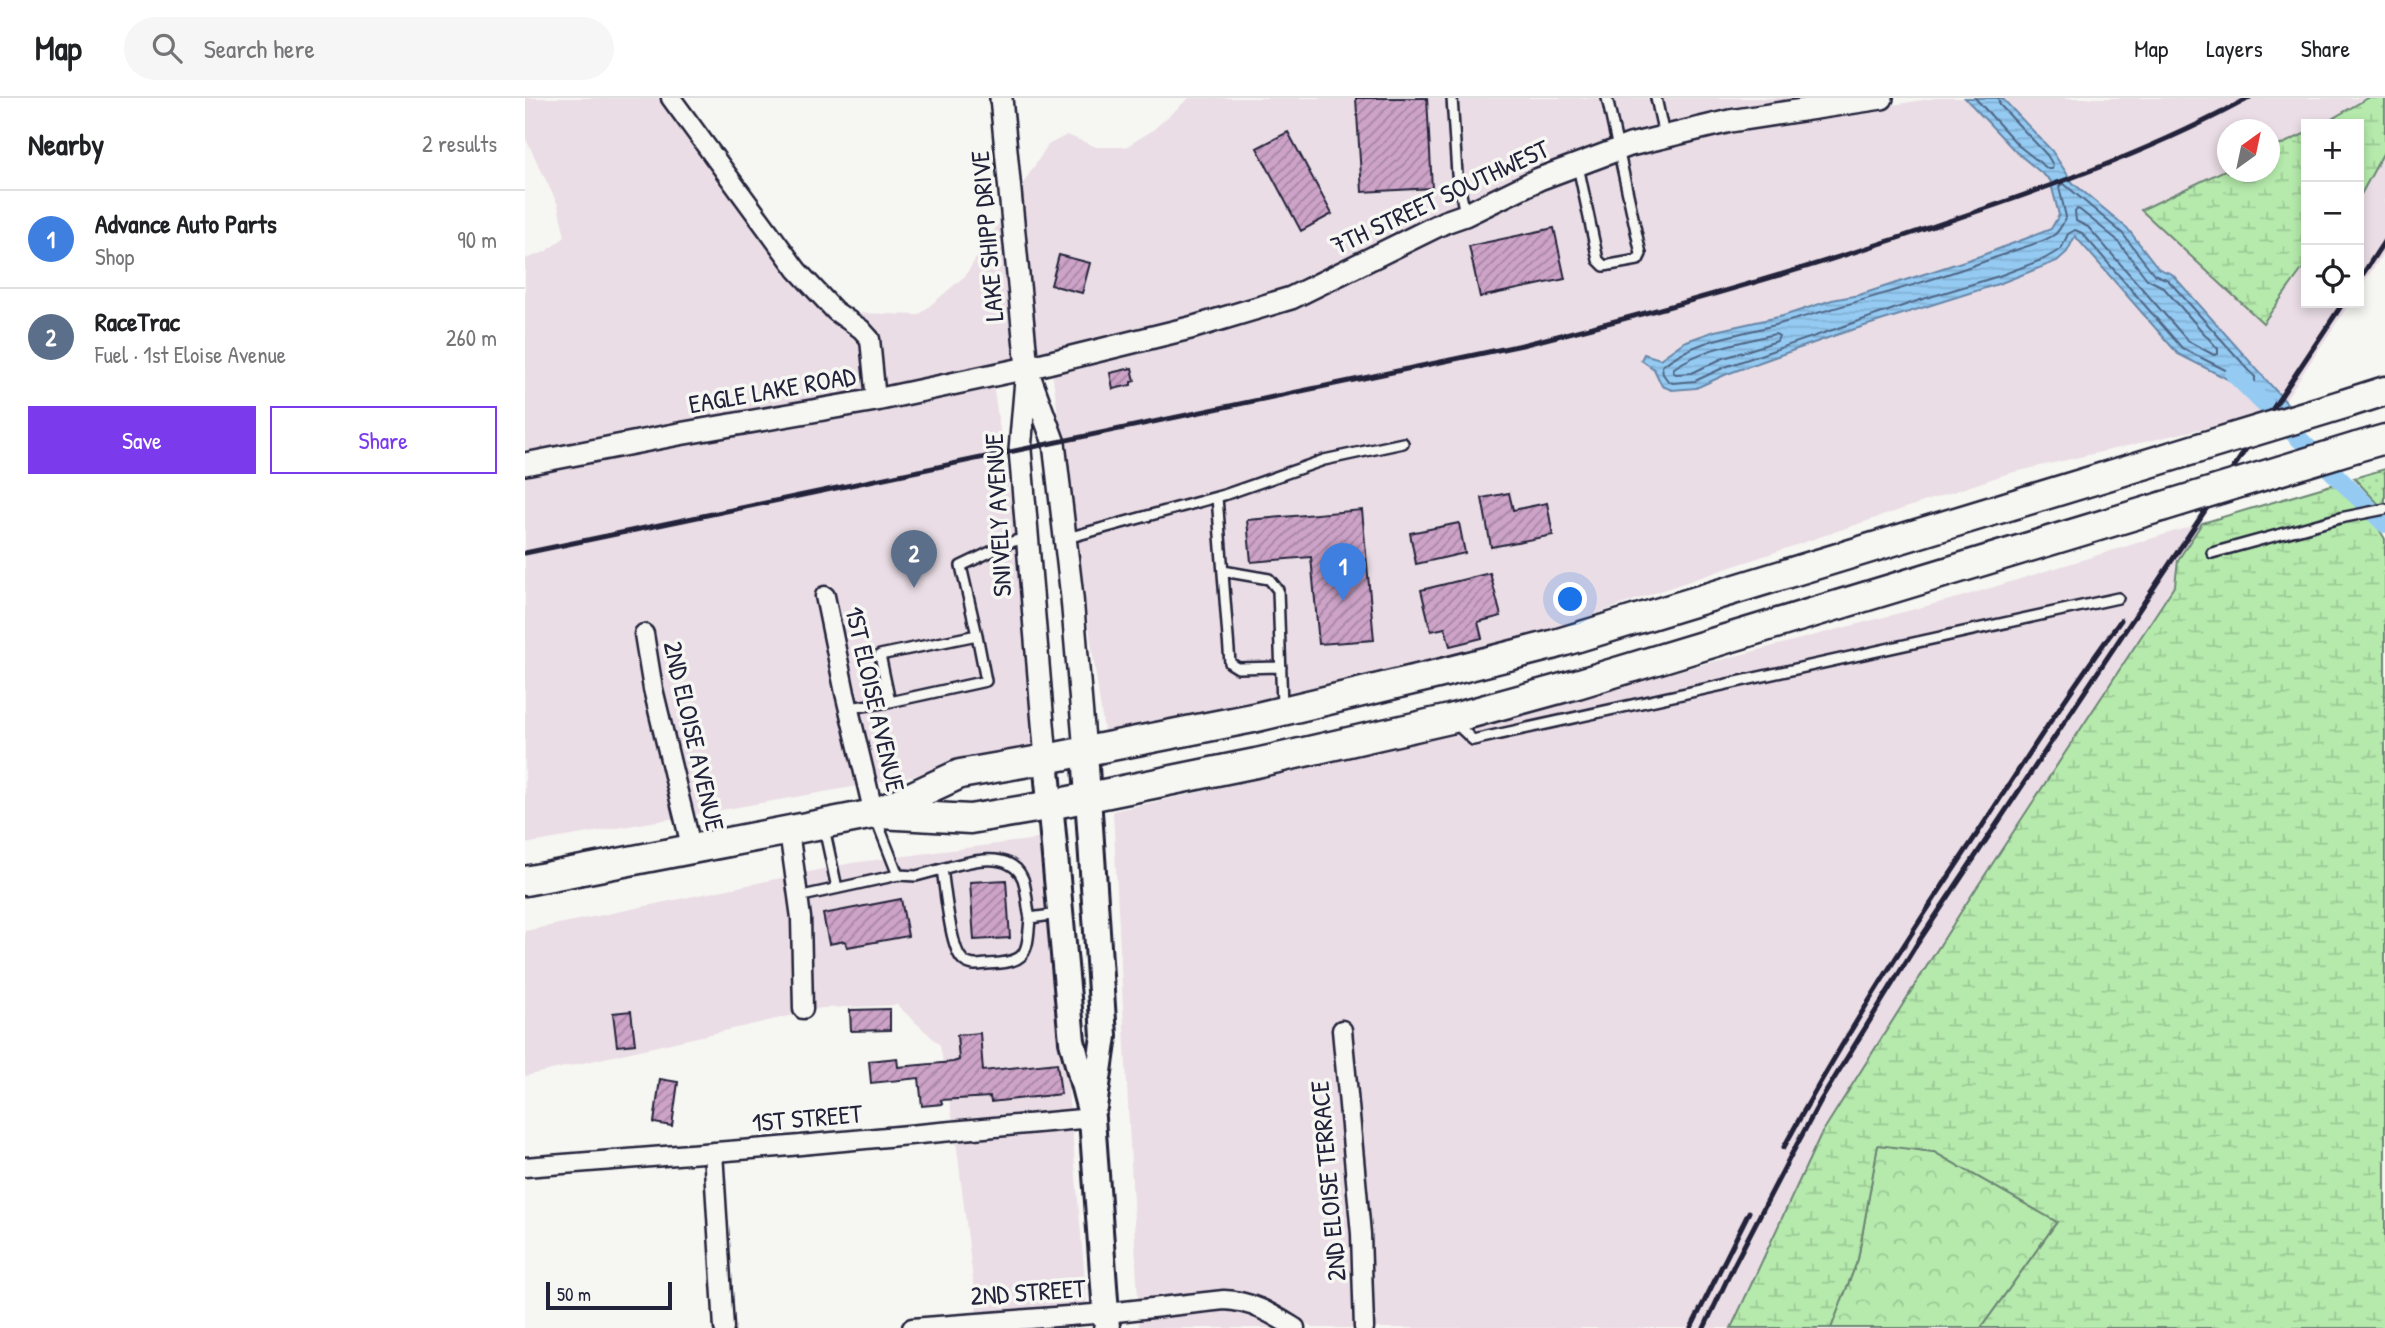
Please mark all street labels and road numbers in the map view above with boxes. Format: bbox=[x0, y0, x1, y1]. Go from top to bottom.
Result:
street label: 7TH STREET SOUTHWEST bbox=[1325, 130, 1555, 262]
street label: LAKE SHIPP DRIVE bbox=[962, 149, 1011, 323]
street label: EAGLE LAKE ROAD bbox=[686, 358, 859, 421]
street label: SNIVELY AVENUE bbox=[976, 432, 1019, 598]
street label: 1ST ELOISE AVENUE bbox=[837, 603, 914, 795]
street label: 2ND ELOISE AVENUE bbox=[656, 637, 733, 835]
street label: 2ND ELOISE TERRACE bbox=[1301, 1079, 1354, 1283]
street label: 1ST STREET bbox=[750, 1095, 864, 1140]
street label: 2ND STREET bbox=[969, 1270, 1088, 1313]

